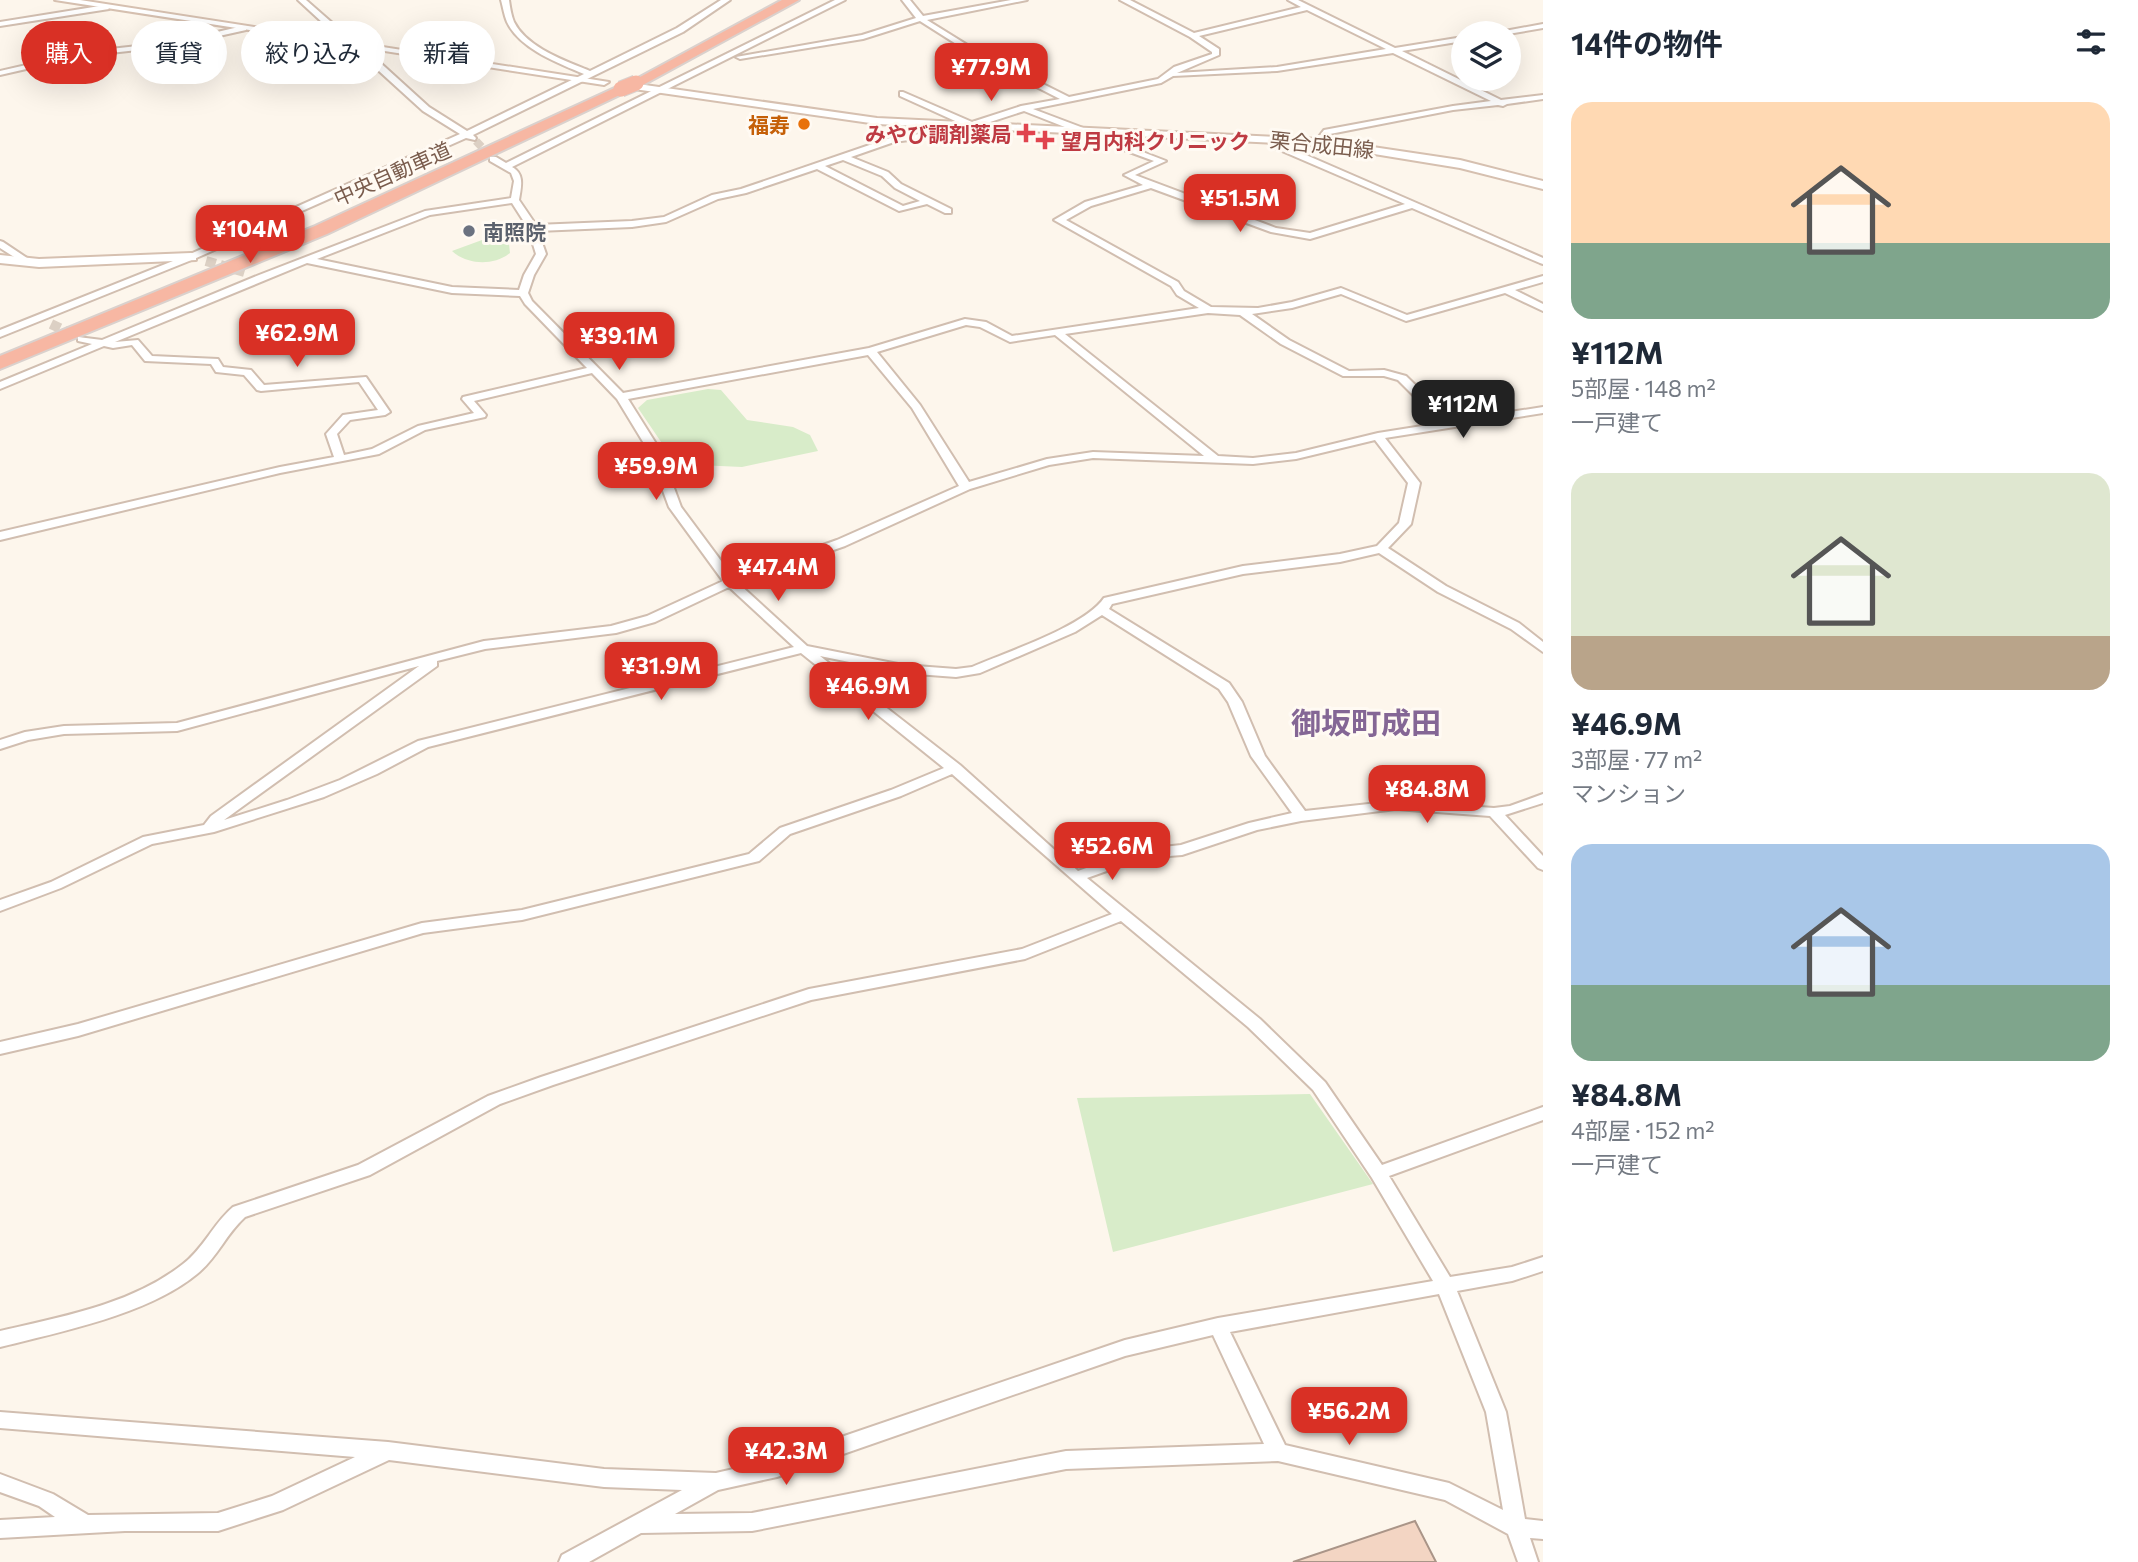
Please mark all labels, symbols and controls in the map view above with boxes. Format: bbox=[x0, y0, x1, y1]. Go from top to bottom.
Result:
chip: 購入 bbox=[21, 21, 117, 84]
chip: 賃貸 bbox=[131, 21, 227, 84]
chip: 絞り込み bbox=[241, 21, 385, 84]
chip: 新着 bbox=[399, 21, 495, 84]
map controls bbox=[1451, 21, 1521, 91]
button: layers bbox=[1451, 21, 1521, 91]
icon: filters bbox=[2072, 23, 2110, 61]
text: 14件の物件 bbox=[1571, 24, 1723, 61]
pin: ¥77.9M bbox=[934, 43, 1048, 103]
text: ¥77.9M bbox=[951, 52, 1031, 80]
place label: 福寿 bbox=[748, 112, 790, 137]
marker: 福寿 bbox=[796, 116, 812, 132]
place label: みやび調剤薬局 bbox=[865, 121, 1012, 146]
marker: みやび調剤薬局 bbox=[1018, 125, 1034, 141]
street label: 栗合成田線 bbox=[1268, 126, 1376, 162]
place label: 望月内科クリニック bbox=[1061, 128, 1250, 153]
marker: 望月内科クリニック bbox=[1035, 130, 1055, 150]
street label: 中央自動車道 bbox=[329, 136, 455, 210]
icon: home bbox=[1778, 147, 1904, 273]
pin: ¥51.5M bbox=[1183, 174, 1297, 234]
text: ¥51.5M bbox=[1200, 183, 1280, 211]
pin: ¥104M bbox=[201, 205, 299, 265]
text: ¥104M bbox=[212, 214, 288, 242]
place label: 南照院 bbox=[483, 219, 546, 244]
marker: 南照院 bbox=[461, 223, 477, 239]
pin: ¥62.9M bbox=[240, 310, 354, 369]
pin: ¥39.1M bbox=[562, 312, 676, 372]
text: ¥62.9M bbox=[255, 318, 339, 346]
text: ¥39.1M bbox=[579, 321, 659, 349]
text: ¥112M bbox=[1571, 333, 1663, 370]
text: 5部屋 · 148 m² bbox=[1571, 374, 1716, 402]
pin: ¥112M bbox=[1414, 380, 1512, 440]
text: ¥112M bbox=[1428, 389, 1498, 417]
text: 一戸建て bbox=[1571, 408, 1663, 436]
pin: ¥59.9M bbox=[599, 442, 713, 502]
text: ¥59.9M bbox=[614, 451, 698, 479]
icon: home bbox=[1778, 518, 1904, 644]
pin: ¥47.4M bbox=[721, 544, 835, 603]
text: ¥47.4M bbox=[737, 552, 819, 580]
pin: ¥31.9M bbox=[604, 642, 718, 702]
text: ¥31.9M bbox=[621, 651, 701, 679]
pin: ¥46.9M bbox=[811, 662, 925, 722]
text: ¥46.9M bbox=[825, 671, 911, 699]
district label: 御坂町成田 bbox=[1291, 703, 1441, 740]
text: ¥46.9M bbox=[1571, 704, 1682, 741]
text: 3部屋 · 77 m² bbox=[1571, 745, 1702, 773]
pin: ¥84.8M bbox=[1370, 766, 1484, 825]
text: ¥84.8M bbox=[1384, 774, 1470, 802]
text: マンション bbox=[1571, 779, 1686, 807]
pin: ¥52.6M bbox=[1055, 822, 1169, 882]
text: ¥52.6M bbox=[1070, 831, 1154, 859]
icon: home bbox=[1778, 889, 1904, 1015]
text: ¥84.8M bbox=[1571, 1075, 1682, 1112]
text: 4部屋 · 152 m² bbox=[1571, 1116, 1715, 1144]
text: 一戸建て bbox=[1571, 1150, 1663, 1178]
pin: ¥56.2M bbox=[1292, 1388, 1406, 1447]
text: ¥56.2M bbox=[1307, 1396, 1391, 1424]
pin: ¥42.3M bbox=[729, 1428, 843, 1487]
text: ¥42.3M bbox=[744, 1436, 828, 1464]

